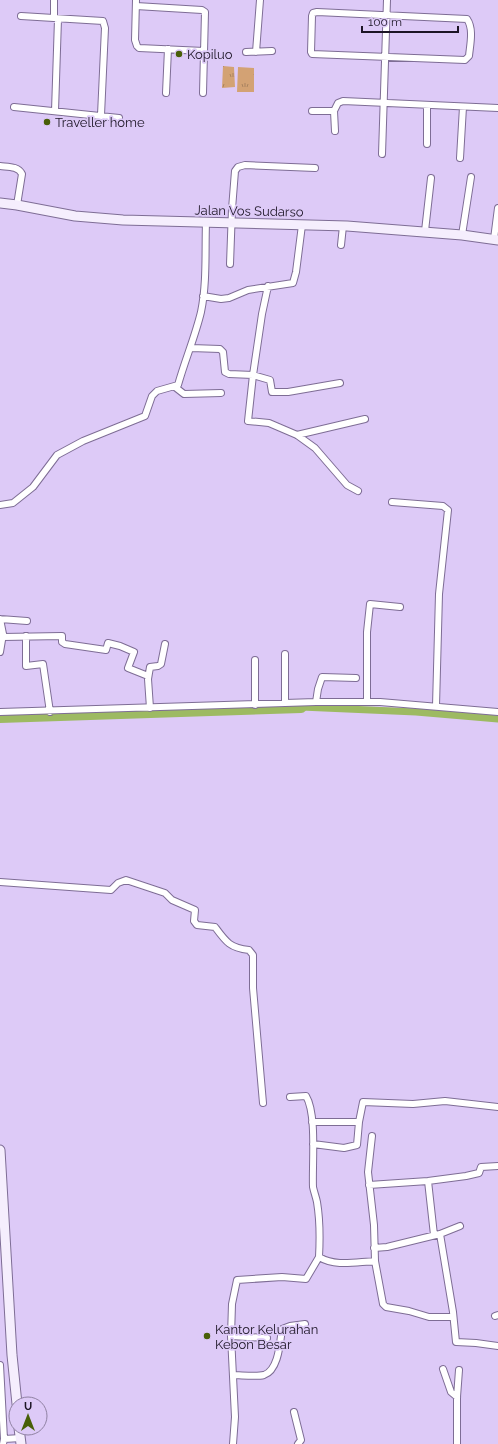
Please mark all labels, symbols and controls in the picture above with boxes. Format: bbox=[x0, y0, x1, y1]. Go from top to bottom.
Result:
scale bar bbox=[362, 8, 458, 34]
text: 100 m bbox=[368, 15, 402, 29]
place label: Kopiluo bbox=[187, 47, 233, 62]
marker: Kopiluo bbox=[174, 49, 184, 59]
place label: Traveller home bbox=[55, 115, 145, 130]
marker: Traveller home bbox=[42, 117, 52, 127]
street label: Jalan Vos Sudarso bbox=[194, 203, 304, 219]
place label: Kantor Kelurahan Kebon Besar bbox=[215, 1322, 318, 1352]
marker: Kantor Kelurahan Kebon Besar bbox=[202, 1331, 212, 1341]
north arrow bbox=[8, 1396, 48, 1436]
text: U bbox=[24, 1400, 32, 1413]

